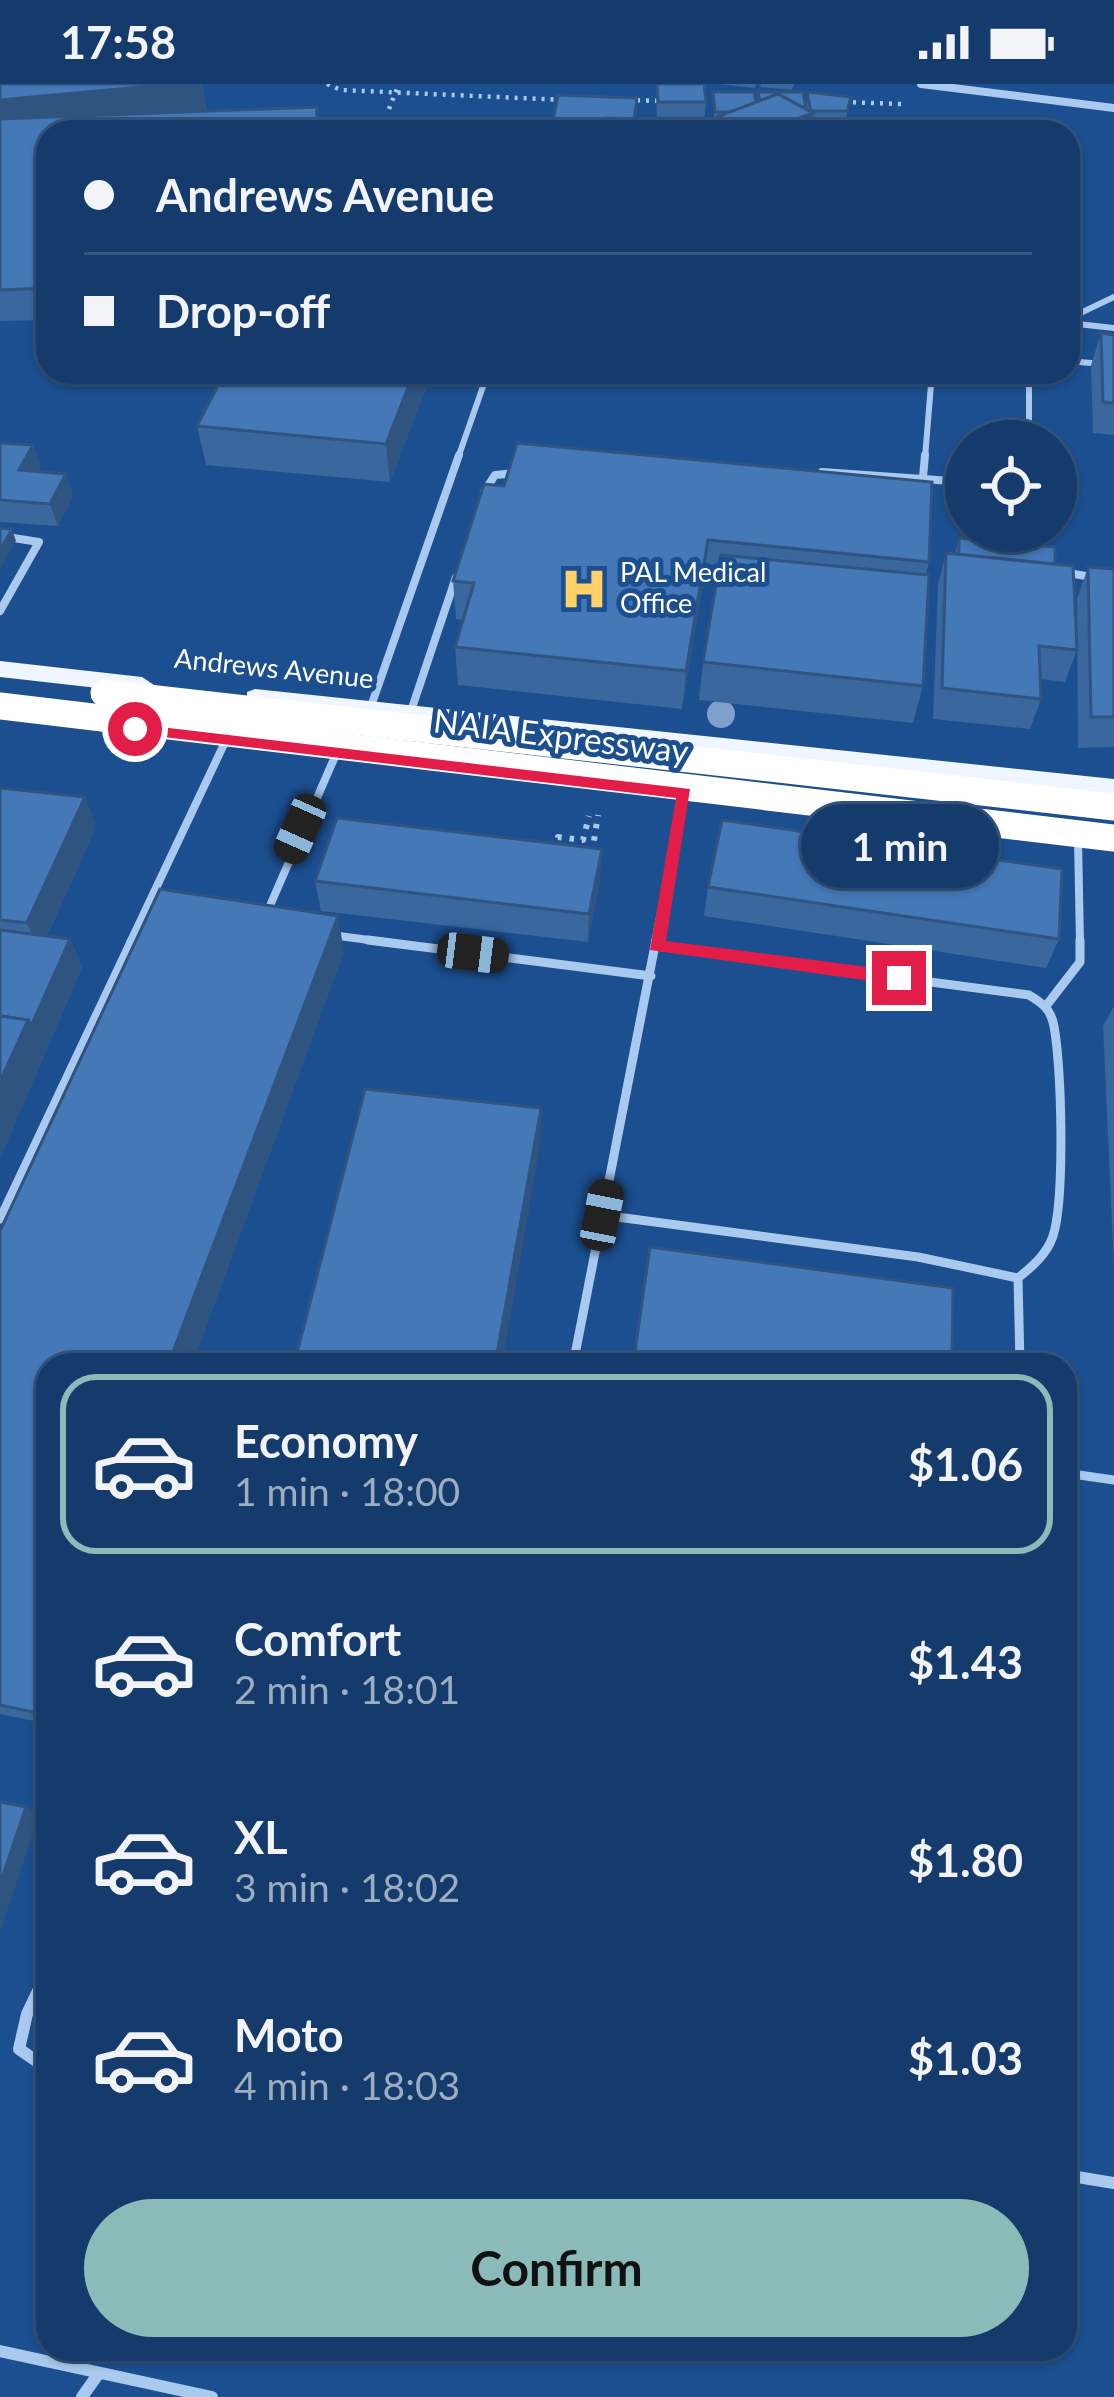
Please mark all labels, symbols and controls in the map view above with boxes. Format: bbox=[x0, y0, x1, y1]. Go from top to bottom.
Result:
text: 17:58 bbox=[60, 15, 176, 69]
text: Andrews Avenue bbox=[156, 168, 494, 222]
text: Drop-off bbox=[156, 284, 330, 338]
map controls bbox=[945, 420, 1077, 552]
button: locate bbox=[945, 420, 1077, 552]
place label: PAL Medical Office bbox=[620, 555, 766, 619]
hospital icon: PAL Medical Office bbox=[559, 564, 609, 614]
street label: Andrews Avenue bbox=[173, 641, 375, 694]
street label: NAIA Expressway bbox=[431, 700, 691, 770]
route start bbox=[108, 702, 162, 756]
car bbox=[269, 789, 331, 869]
callout: 1 min bbox=[800, 804, 998, 888]
text: 1 min bbox=[852, 823, 948, 869]
car bbox=[435, 931, 511, 975]
route end bbox=[872, 951, 926, 1005]
car bbox=[577, 1176, 627, 1254]
icon: car bbox=[90, 1410, 198, 1518]
text: Economy bbox=[234, 1414, 418, 1468]
text: $1.06 bbox=[908, 1437, 1023, 1491]
text: 1 min · 18:00 bbox=[234, 1468, 460, 1514]
icon: car bbox=[90, 1608, 198, 1716]
text: Comfort bbox=[234, 1612, 401, 1666]
text: $1.43 bbox=[908, 1635, 1023, 1689]
text: 2 min · 18:01 bbox=[234, 1666, 460, 1712]
icon: car bbox=[90, 1806, 198, 1914]
text: XL bbox=[234, 1810, 288, 1864]
text: $1.80 bbox=[908, 1833, 1023, 1887]
text: 3 min · 18:02 bbox=[234, 1864, 460, 1910]
icon: car bbox=[90, 2004, 198, 2112]
text: Moto bbox=[234, 2008, 344, 2062]
text: $1.03 bbox=[908, 2031, 1023, 2085]
text: 4 min · 18:03 bbox=[234, 2062, 460, 2108]
button: Confirm bbox=[84, 2199, 1029, 2337]

